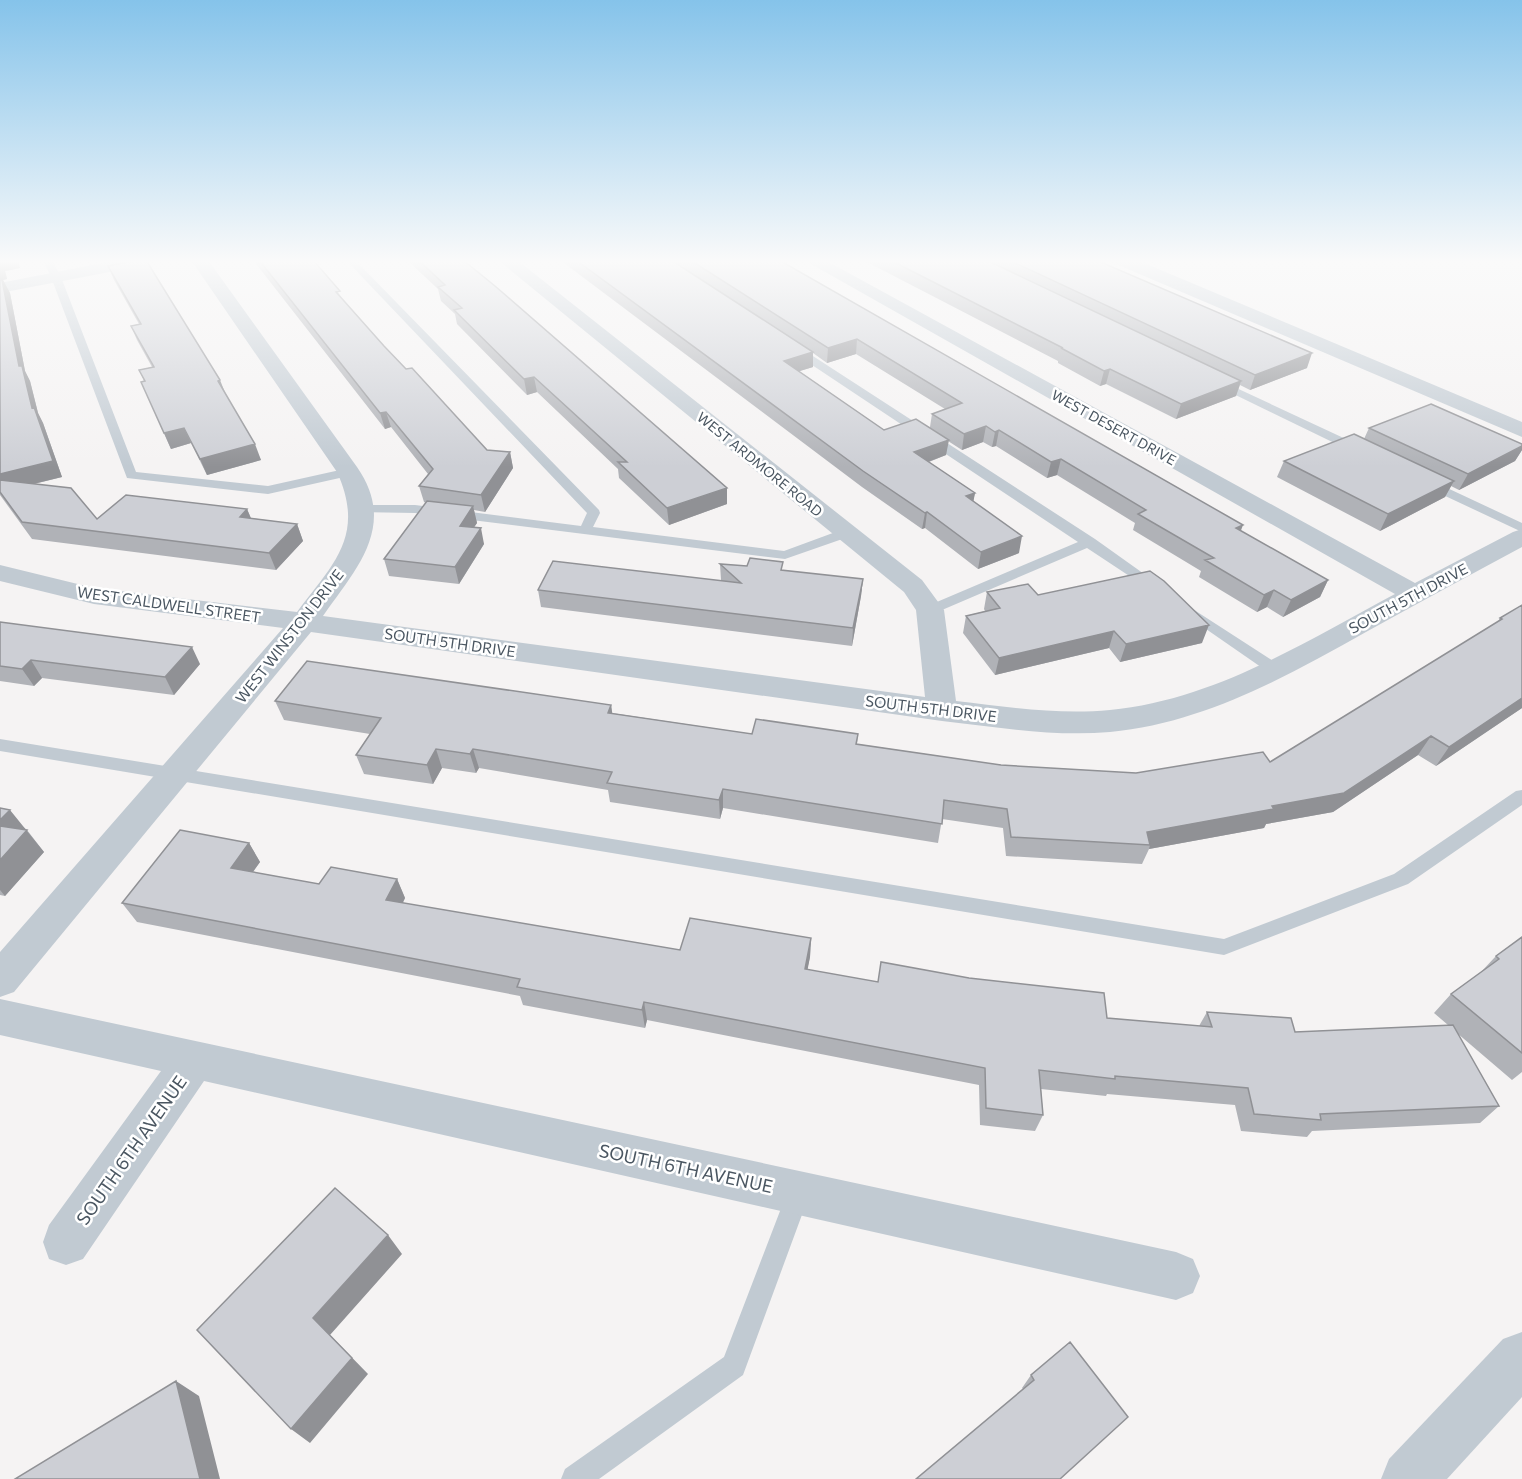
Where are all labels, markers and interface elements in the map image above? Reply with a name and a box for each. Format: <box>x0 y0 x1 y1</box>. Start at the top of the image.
street label: WEST DESERT DRIVE <box>1049 386 1179 468</box>
street label: WEST ARDMORE ROAD <box>694 408 826 520</box>
street label: SOUTH 5TH DRIVE <box>1345 559 1471 637</box>
street label: WEST WINSTON DRIVE <box>231 565 347 706</box>
street label: WEST CALDWELL STREET <box>76 582 262 626</box>
street label: SOUTH 5TH DRIVE <box>383 624 517 660</box>
street label: SOUTH 5TH DRIVE <box>864 691 998 725</box>
street label: SOUTH 6TH AVENUE <box>71 1071 191 1229</box>
street label: SOUTH 6TH AVENUE <box>597 1139 775 1197</box>

